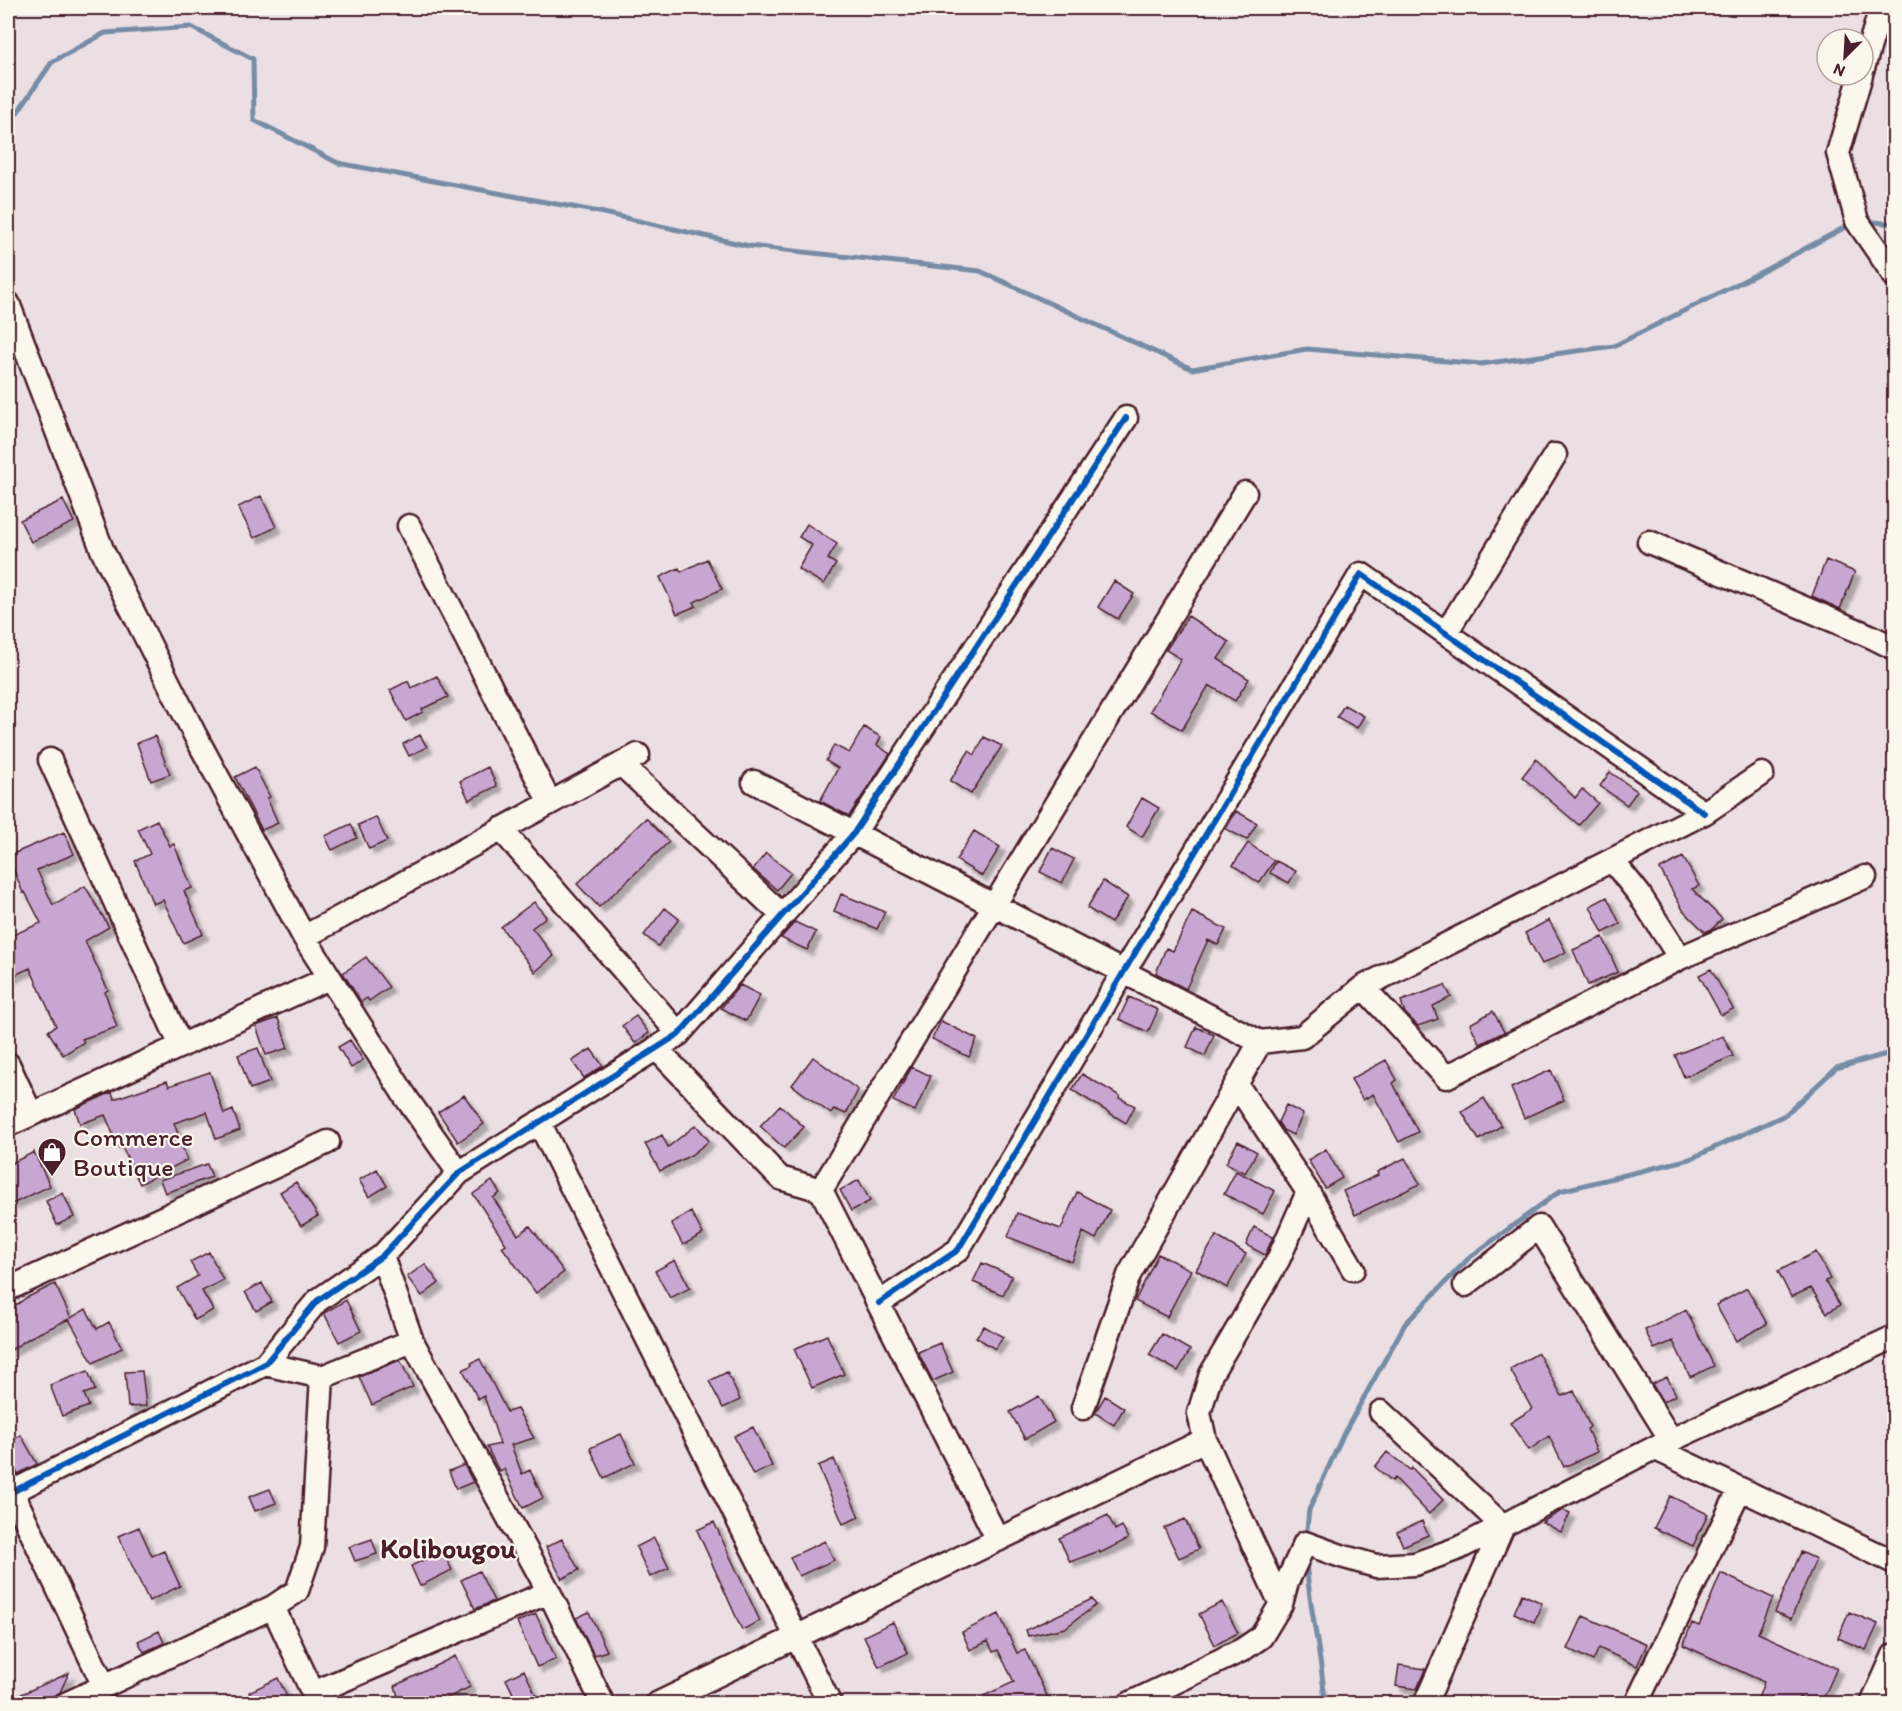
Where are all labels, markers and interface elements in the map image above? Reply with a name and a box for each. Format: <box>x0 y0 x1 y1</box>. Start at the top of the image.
north arrow <box>1815 27 1875 87</box>
text: N <box>1830 59 1848 81</box>
place label: Commerce Boutique <box>73 1121 193 1183</box>
shop icon: Commerce Boutique <box>36 1136 68 1178</box>
district label: Kolibougou <box>380 1531 516 1565</box>

